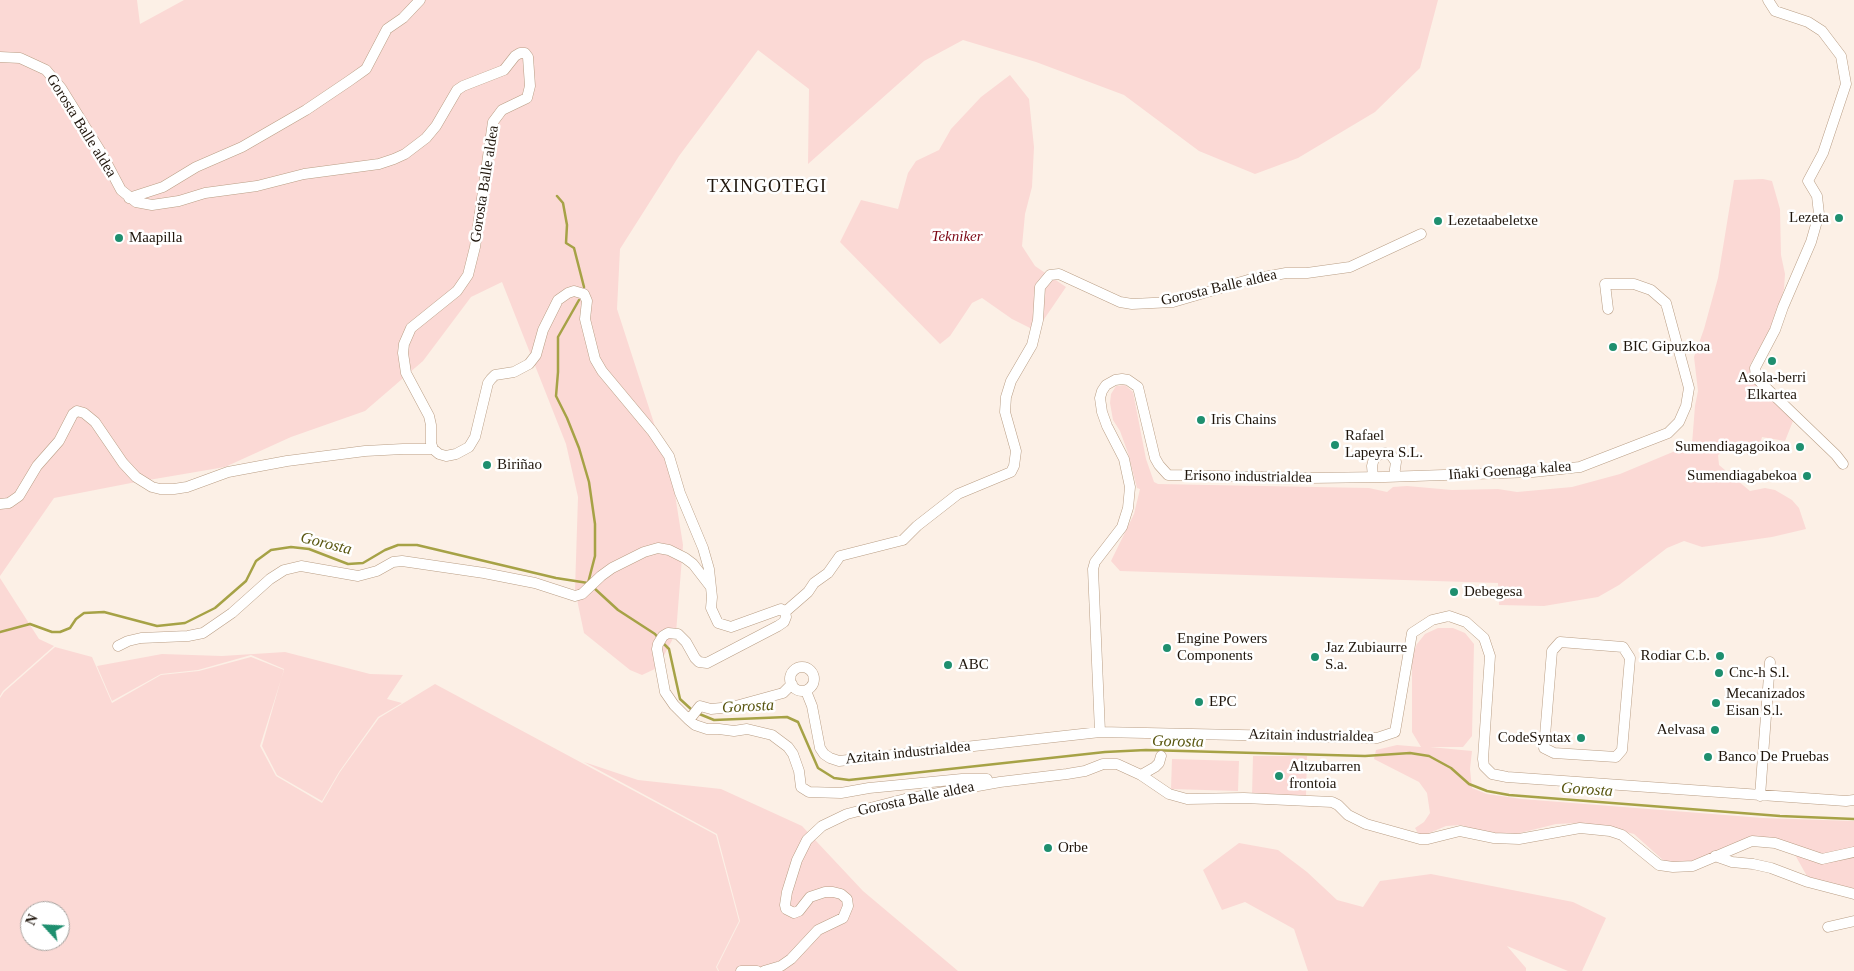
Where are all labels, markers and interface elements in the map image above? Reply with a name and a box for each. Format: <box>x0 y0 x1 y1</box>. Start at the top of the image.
street label: Gorosta Balle aldea <box>42 71 120 181</box>
street label: Gorosta Balle aldea <box>467 124 503 244</box>
district label: TXINGOTEGI <box>706 176 828 198</box>
place label: Lezeta <box>1789 209 1829 227</box>
place label: Lezetaabeletxe <box>1448 212 1538 230</box>
marker: Lezeta <box>1833 212 1845 224</box>
marker: Lezetaabeletxe <box>1432 215 1444 227</box>
park label: Tekniker <box>931 228 983 246</box>
place label: Maapilla <box>129 229 182 247</box>
marker: Maapilla <box>113 232 125 244</box>
street label: Gorosta Balle aldea <box>1159 266 1279 310</box>
place label: BIC Gipuzkoa <box>1623 338 1710 356</box>
marker: BIC Gipuzkoa <box>1607 341 1619 353</box>
marker: Asola-berri Elkartea <box>1766 355 1778 367</box>
place label: Asola-berri Elkartea <box>1738 369 1806 404</box>
place label: Iris Chains <box>1211 411 1276 429</box>
marker: Iris Chains <box>1195 414 1207 426</box>
place label: Rafael Lapeyra S.L. <box>1345 427 1423 462</box>
place label: Sumendiagagoikoa <box>1675 438 1790 456</box>
marker: Rafael Lapeyra S.L. <box>1329 439 1341 451</box>
marker: Sumendiagagoikoa <box>1794 441 1806 453</box>
place label: Biriñao <box>497 456 542 474</box>
street label: Iñaki Goenaga kalea <box>1448 458 1572 484</box>
marker: Biriñao <box>481 459 493 471</box>
street label: Erisono industrialdea <box>1184 467 1312 487</box>
place label: Sumendiagabekoa <box>1687 467 1797 485</box>
marker: Sumendiagabekoa <box>1801 470 1813 482</box>
water label: Gorosta <box>299 528 353 560</box>
place label: Debegesa <box>1464 583 1522 601</box>
marker: Debegesa <box>1448 586 1460 598</box>
place label: Engine Powers Components <box>1177 630 1267 665</box>
place label: Jaz Zubiaurre S.a. <box>1325 639 1407 674</box>
marker: Engine Powers Components <box>1161 642 1173 654</box>
place label: Rodiar C.b. <box>1640 647 1710 665</box>
marker: Rodiar C.b. <box>1714 650 1726 662</box>
marker: Jaz Zubiaurre S.a. <box>1309 651 1321 663</box>
place label: ABC <box>958 656 989 674</box>
marker: ABC <box>942 659 954 671</box>
place label: Cnc-h S.l. <box>1729 664 1789 682</box>
marker: Cnc-h S.l. <box>1713 667 1725 679</box>
place label: Mecanizados Eisan S.l. <box>1726 685 1805 720</box>
place label: EPC <box>1209 693 1237 711</box>
water label: Gorosta <box>722 696 774 718</box>
marker: EPC <box>1193 696 1205 708</box>
marker: Mecanizados Eisan S.l. <box>1710 697 1722 709</box>
place label: Aelvasa <box>1657 721 1705 739</box>
marker: Aelvasa <box>1709 724 1721 736</box>
street label: Azitain industrialdea <box>1248 726 1374 746</box>
place label: CodeSyntax <box>1498 729 1571 747</box>
water label: Gorosta <box>1152 732 1204 752</box>
marker: CodeSyntax <box>1575 732 1587 744</box>
street label: Azitain industrialdea <box>845 737 971 769</box>
place label: Banco De Pruebas <box>1718 748 1829 766</box>
marker: Banco De Pruebas <box>1702 751 1714 763</box>
place label: Altzubarren frontoia <box>1289 758 1361 793</box>
marker: Altzubarren frontoia <box>1273 770 1285 782</box>
street label: Gorosta Balle aldea <box>856 778 976 820</box>
water label: Gorosta <box>1560 779 1614 801</box>
place label: Orbe <box>1058 839 1088 857</box>
marker: Orbe <box>1042 842 1054 854</box>
north arrow <box>20 901 70 951</box>
text: N <box>23 912 41 928</box>

